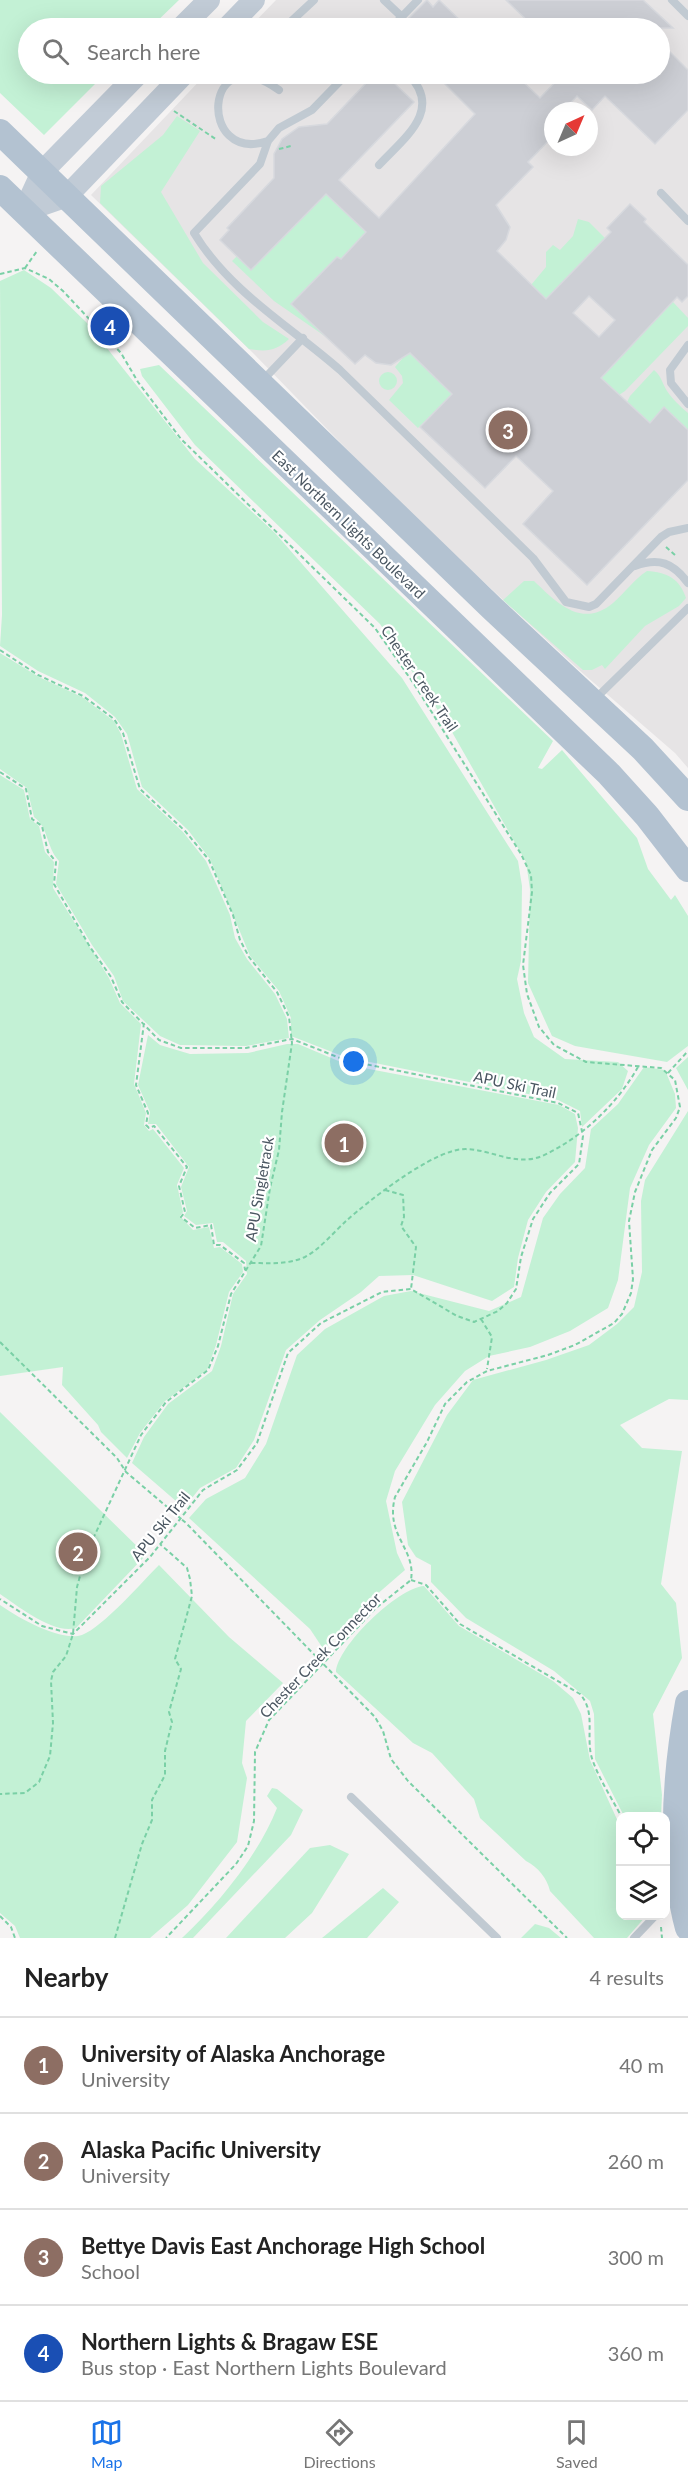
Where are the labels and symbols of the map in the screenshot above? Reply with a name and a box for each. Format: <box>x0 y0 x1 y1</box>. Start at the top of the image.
north arrow <box>544 102 598 156</box>
pin: 4 <box>90 304 130 348</box>
pin: 3 <box>488 408 528 452</box>
street label: East Northern Lights Boulevard <box>269 446 429 602</box>
street label: Chester Creek Trail <box>378 621 462 735</box>
your location <box>339 1047 368 1076</box>
street label: APU Ski Trail <box>472 1066 558 1102</box>
pin: 1 <box>324 1120 364 1166</box>
street label: APU Singletrack <box>241 1135 277 1243</box>
street label: APU Ski Trail <box>127 1488 193 1564</box>
pin: 2 <box>58 1530 98 1574</box>
street label: Chester Creek Connector <box>256 1588 385 1721</box>

